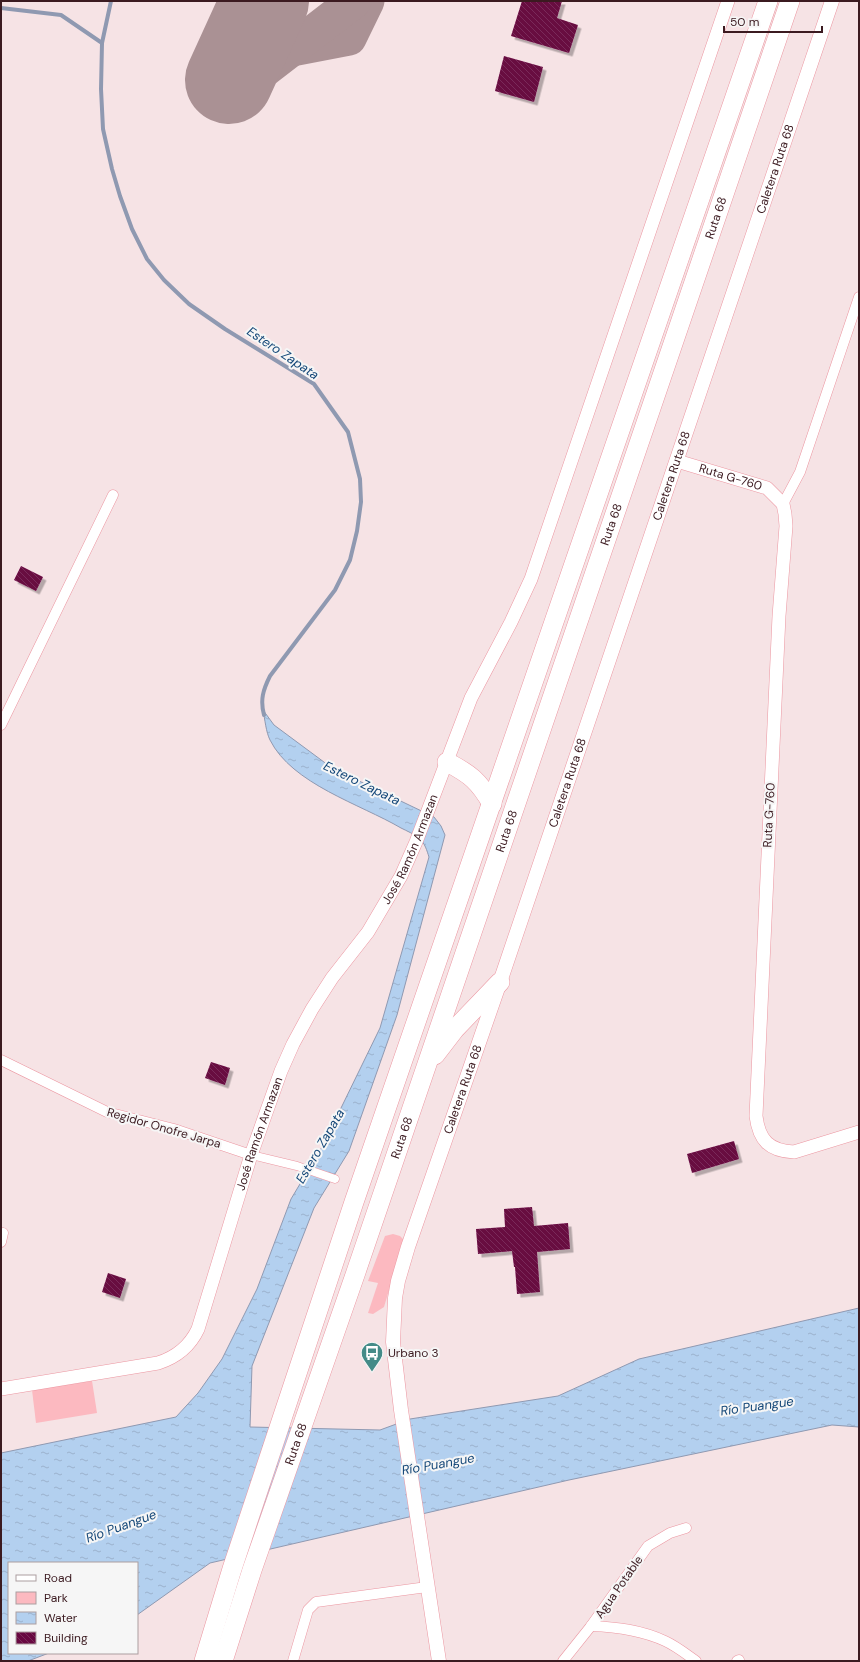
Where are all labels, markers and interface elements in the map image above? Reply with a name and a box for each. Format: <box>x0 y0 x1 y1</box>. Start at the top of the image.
scale bar <box>724 8 822 34</box>
text: 50 m <box>730 14 759 30</box>
street label: Caletera Ruta 68 <box>753 122 798 216</box>
street label: Ruta 68 <box>701 195 731 241</box>
water label: Estero Zapata <box>244 323 322 383</box>
street label: Caletera Ruta 68 <box>649 429 694 523</box>
street label: Ruta G-760 <box>697 460 764 494</box>
street label: Ruta 68 <box>597 501 626 548</box>
street label: Caletera Ruta 68 <box>545 736 590 829</box>
water label: Estero Zapata <box>321 757 403 809</box>
street label: Ruta G-760 <box>759 782 779 848</box>
street label: José Ramón Armazan <box>378 792 442 907</box>
street label: Ruta 68 <box>492 808 521 854</box>
street label: Caletera Ruta 68 <box>440 1043 486 1136</box>
street label: José Ramón Armazan <box>233 1075 286 1192</box>
street label: Regidor Onofre Jarpa <box>105 1104 223 1152</box>
water label: Estero Zapata <box>292 1106 348 1186</box>
street label: Ruta 68 <box>387 1115 416 1161</box>
bus stop icon: Urbano 3 <box>359 1340 385 1373</box>
place label: Urbano 3 <box>388 1345 439 1361</box>
water label: Río Puangue <box>719 1392 795 1420</box>
street label: Ruta 68 <box>281 1421 311 1467</box>
water label: Río Puangue <box>400 1449 476 1479</box>
water label: Río Puangue <box>83 1505 159 1547</box>
street label: Agua Potable <box>592 1552 647 1621</box>
legend <box>8 1562 138 1654</box>
text: Road <box>44 1570 72 1586</box>
text: Park <box>44 1590 68 1606</box>
text: Water <box>44 1610 78 1626</box>
text: Building <box>44 1630 88 1646</box>

